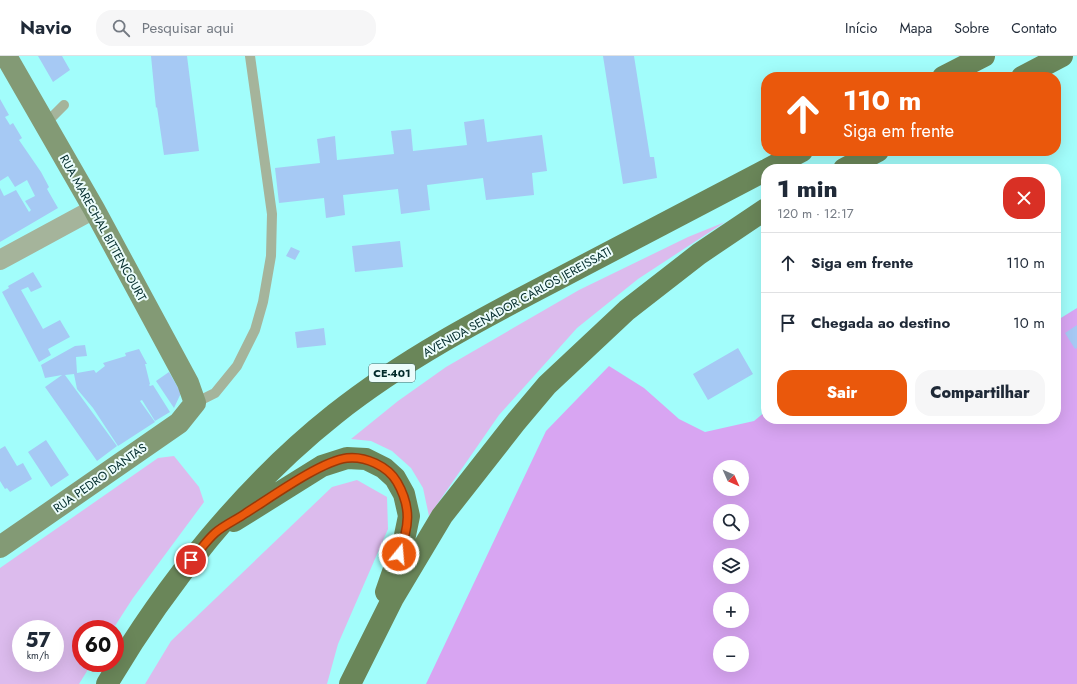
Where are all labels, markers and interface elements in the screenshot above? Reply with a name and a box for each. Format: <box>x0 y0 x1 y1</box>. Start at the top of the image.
search box <box>96 10 376 46</box>
text: Navio <box>20 14 72 41</box>
icon: search <box>110 17 132 39</box>
text: Pesquisar aqui <box>142 17 234 39</box>
text: Início <box>845 18 877 38</box>
text: Mapa <box>899 18 932 38</box>
text: Sobre <box>954 18 989 38</box>
text: Contato <box>1011 18 1057 38</box>
text: 110 m <box>843 80 921 121</box>
icon: ahead <box>777 88 829 140</box>
text: Siga em frente <box>843 118 954 144</box>
street label: RUA MARECHAL BITTENCOURT <box>55 151 151 305</box>
text: 1 min <box>777 171 838 206</box>
button: close <box>1003 177 1045 219</box>
text: 120 m · 12:17 <box>777 204 854 223</box>
street label: AVENIDA SENADOR CARLOS JEREISSATI <box>419 242 615 362</box>
icon: ahead <box>777 252 799 274</box>
text: Siga em frente <box>811 252 913 274</box>
text: 110 m <box>1006 252 1045 274</box>
icon: arrive <box>777 312 799 334</box>
text: Chegada ao destino <box>811 312 950 334</box>
text: 10 m <box>1013 312 1045 334</box>
road number: CE-401 <box>369 364 415 382</box>
button: Sair <box>777 370 907 416</box>
button: Compartilhar <box>915 370 1045 416</box>
street label: RUA PEDRO DANTAS <box>49 439 151 517</box>
north arrow <box>713 460 749 496</box>
map controls <box>713 460 749 672</box>
button: search <box>713 504 749 540</box>
position arrow <box>378 533 420 575</box>
pin <box>174 543 208 577</box>
button: layers <box>713 548 749 584</box>
icon: arrive <box>180 549 202 571</box>
button: + <box>713 592 749 628</box>
speed limit sign: 60 <box>72 620 124 672</box>
text: 57 <box>26 626 50 655</box>
button: − <box>713 636 749 672</box>
text: km/h <box>27 648 49 663</box>

